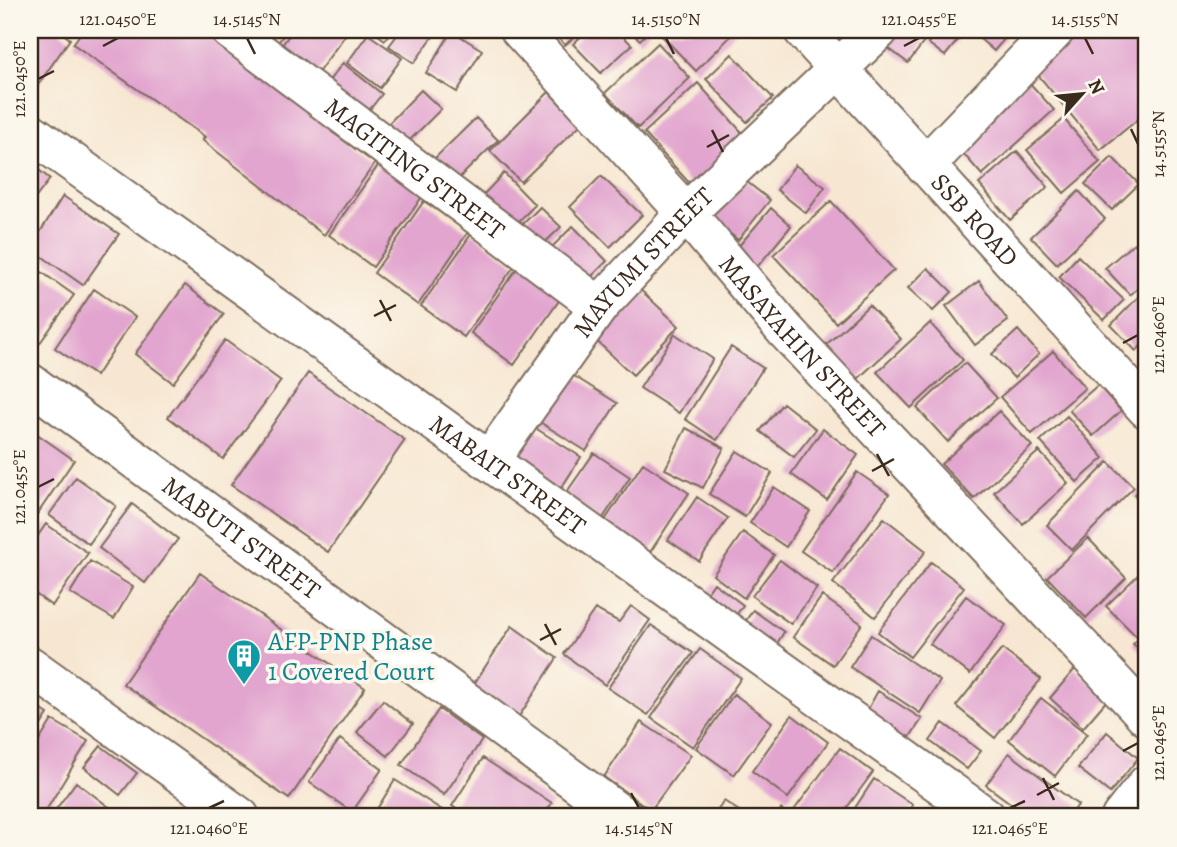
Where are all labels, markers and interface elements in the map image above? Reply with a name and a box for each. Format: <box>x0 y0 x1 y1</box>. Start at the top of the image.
text: 121.0450°E <box>79 7 157 31</box>
text: 14.5145°N <box>213 7 281 31</box>
text: 14.5150°N <box>631 7 701 31</box>
text: 121.0455°E <box>881 7 957 31</box>
text: 14.5155°N <box>1051 7 1119 31</box>
text: 121.0450°E <box>7 40 31 118</box>
north arrow <box>1048 60 1118 130</box>
text: N <box>1082 75 1111 99</box>
street label: MAGITING STREET <box>318 89 512 247</box>
text: 14.5155°N <box>1146 110 1170 178</box>
street label: SSB ROAD <box>923 165 1027 274</box>
street label: MAYUMI STREET <box>565 179 721 344</box>
street label: MASAYAHIN STREET <box>711 247 894 445</box>
text: 121.0460°E <box>1146 296 1170 374</box>
street label: MABAIT STREET <box>423 406 593 543</box>
text: 121.0455°E <box>7 449 31 525</box>
street label: MABUTI STREET <box>155 468 328 607</box>
place label: AFP-PNP Phase 1 Covered Court <box>267 624 435 689</box>
building icon: AFP-PNP Phase 1 Covered Court <box>225 637 263 686</box>
text: 121.0465°E <box>1146 705 1170 781</box>
text: 121.0460°E <box>170 816 248 840</box>
text: 14.5145°N <box>605 816 673 840</box>
text: 121.0465°E <box>972 816 1048 840</box>

